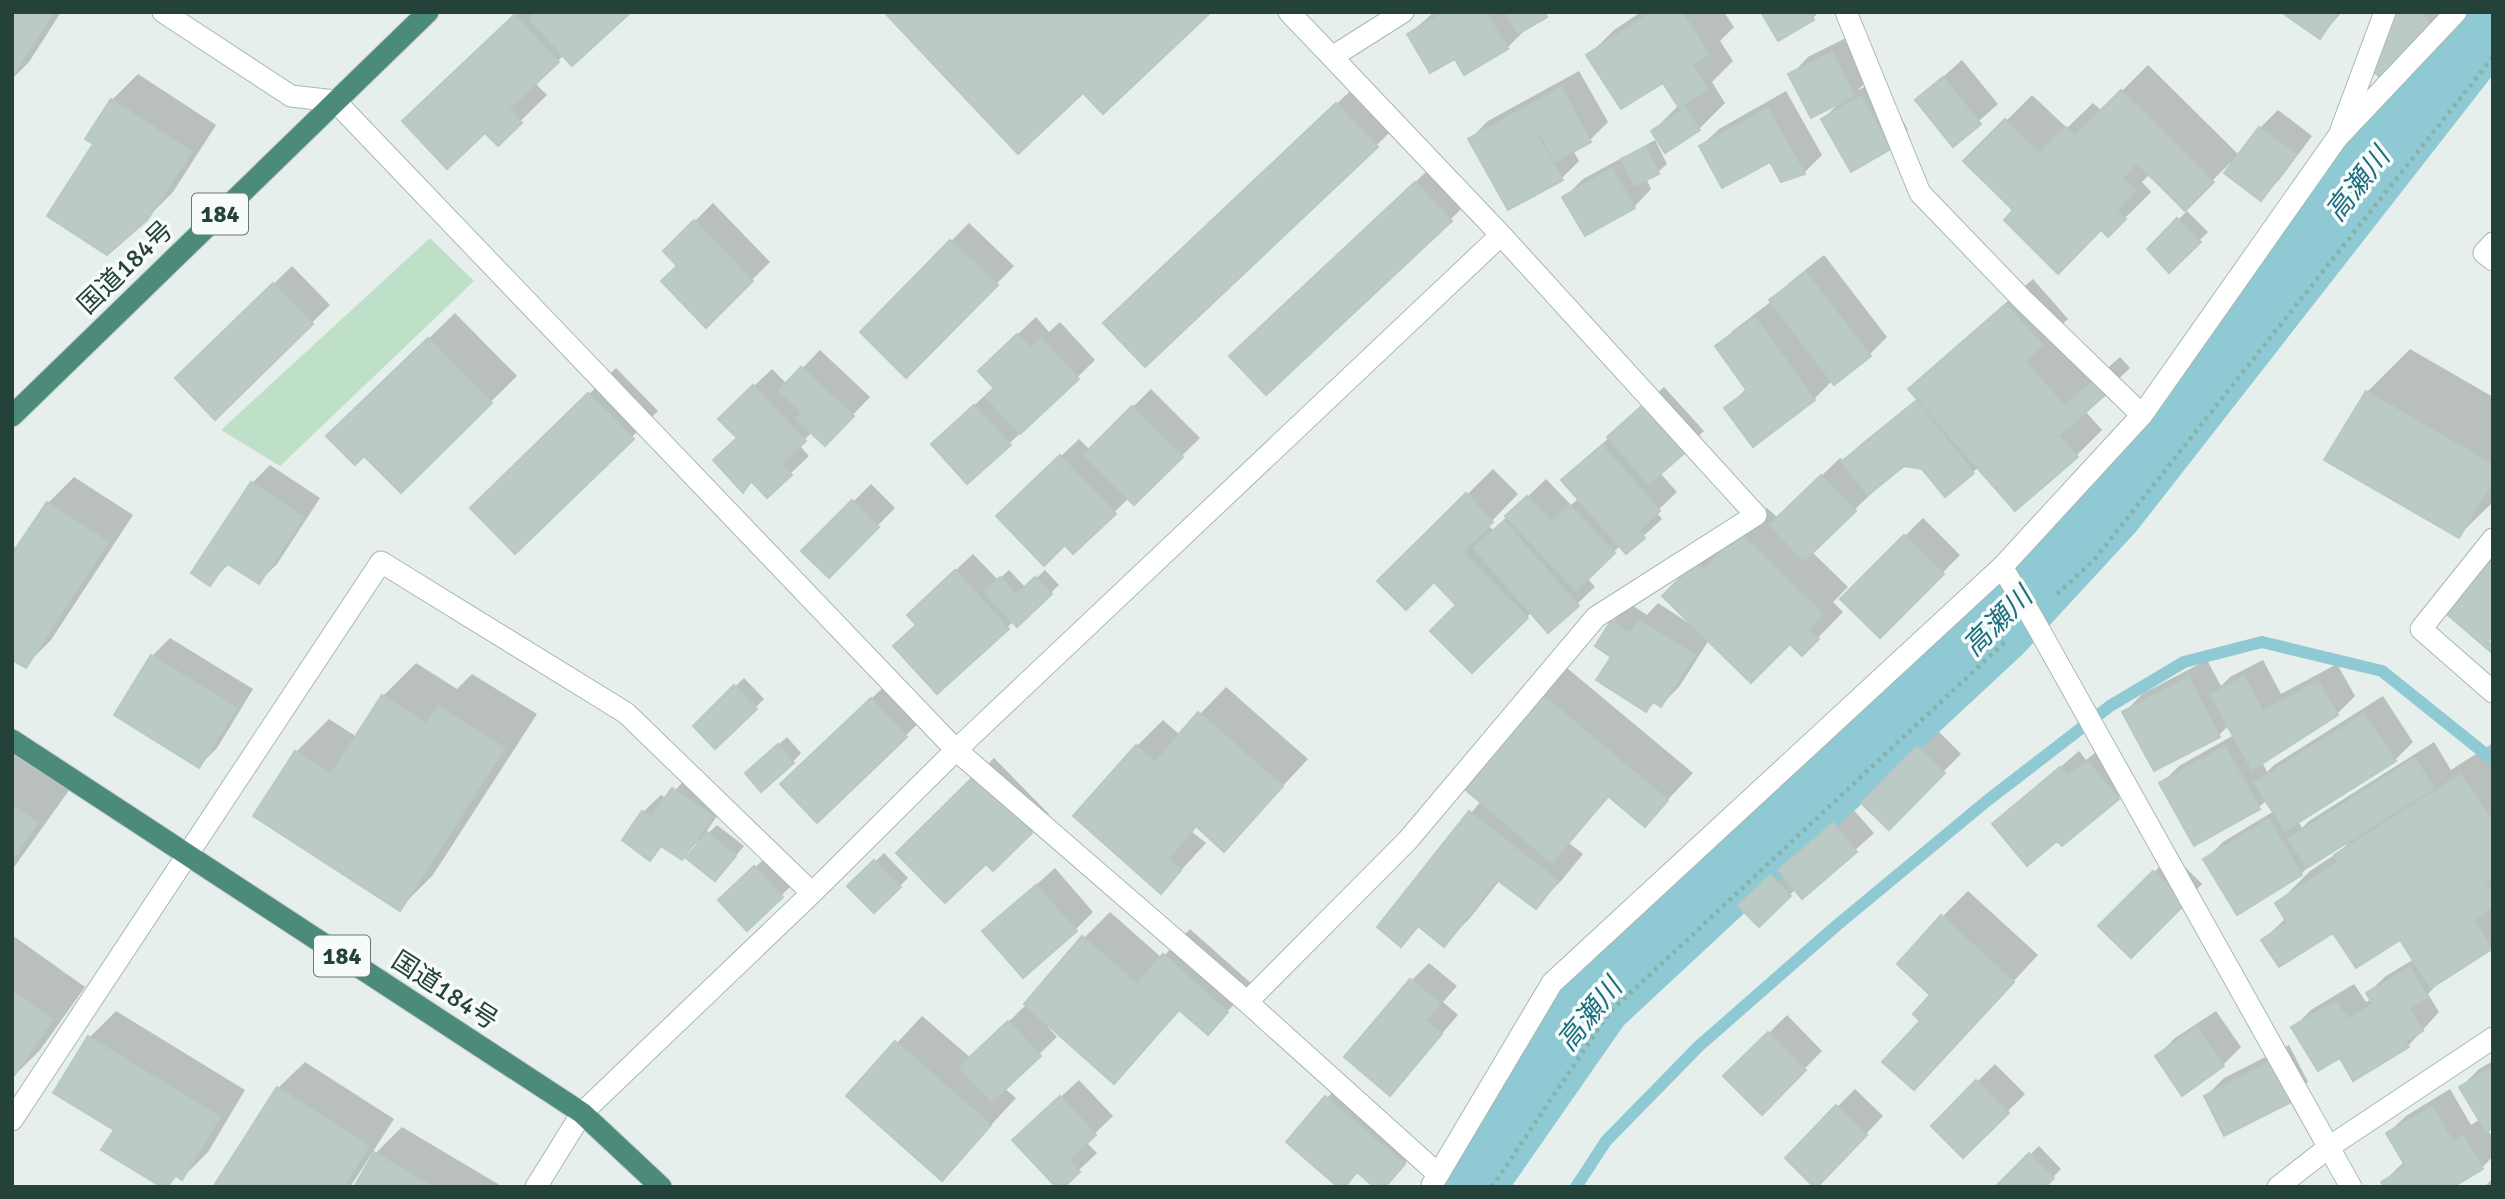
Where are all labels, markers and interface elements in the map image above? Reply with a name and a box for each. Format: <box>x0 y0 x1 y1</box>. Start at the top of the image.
water label: 高瀬川 <box>2319 139 2399 228</box>
road number: 184 <box>192 194 248 234</box>
street label: 国道184号 <box>71 214 180 321</box>
water label: 高瀬川 <box>1956 578 2042 663</box>
road number: 184 <box>314 936 370 976</box>
street label: 国道184号 <box>385 945 504 1037</box>
water label: 高瀬川 <box>1550 969 1631 1058</box>

